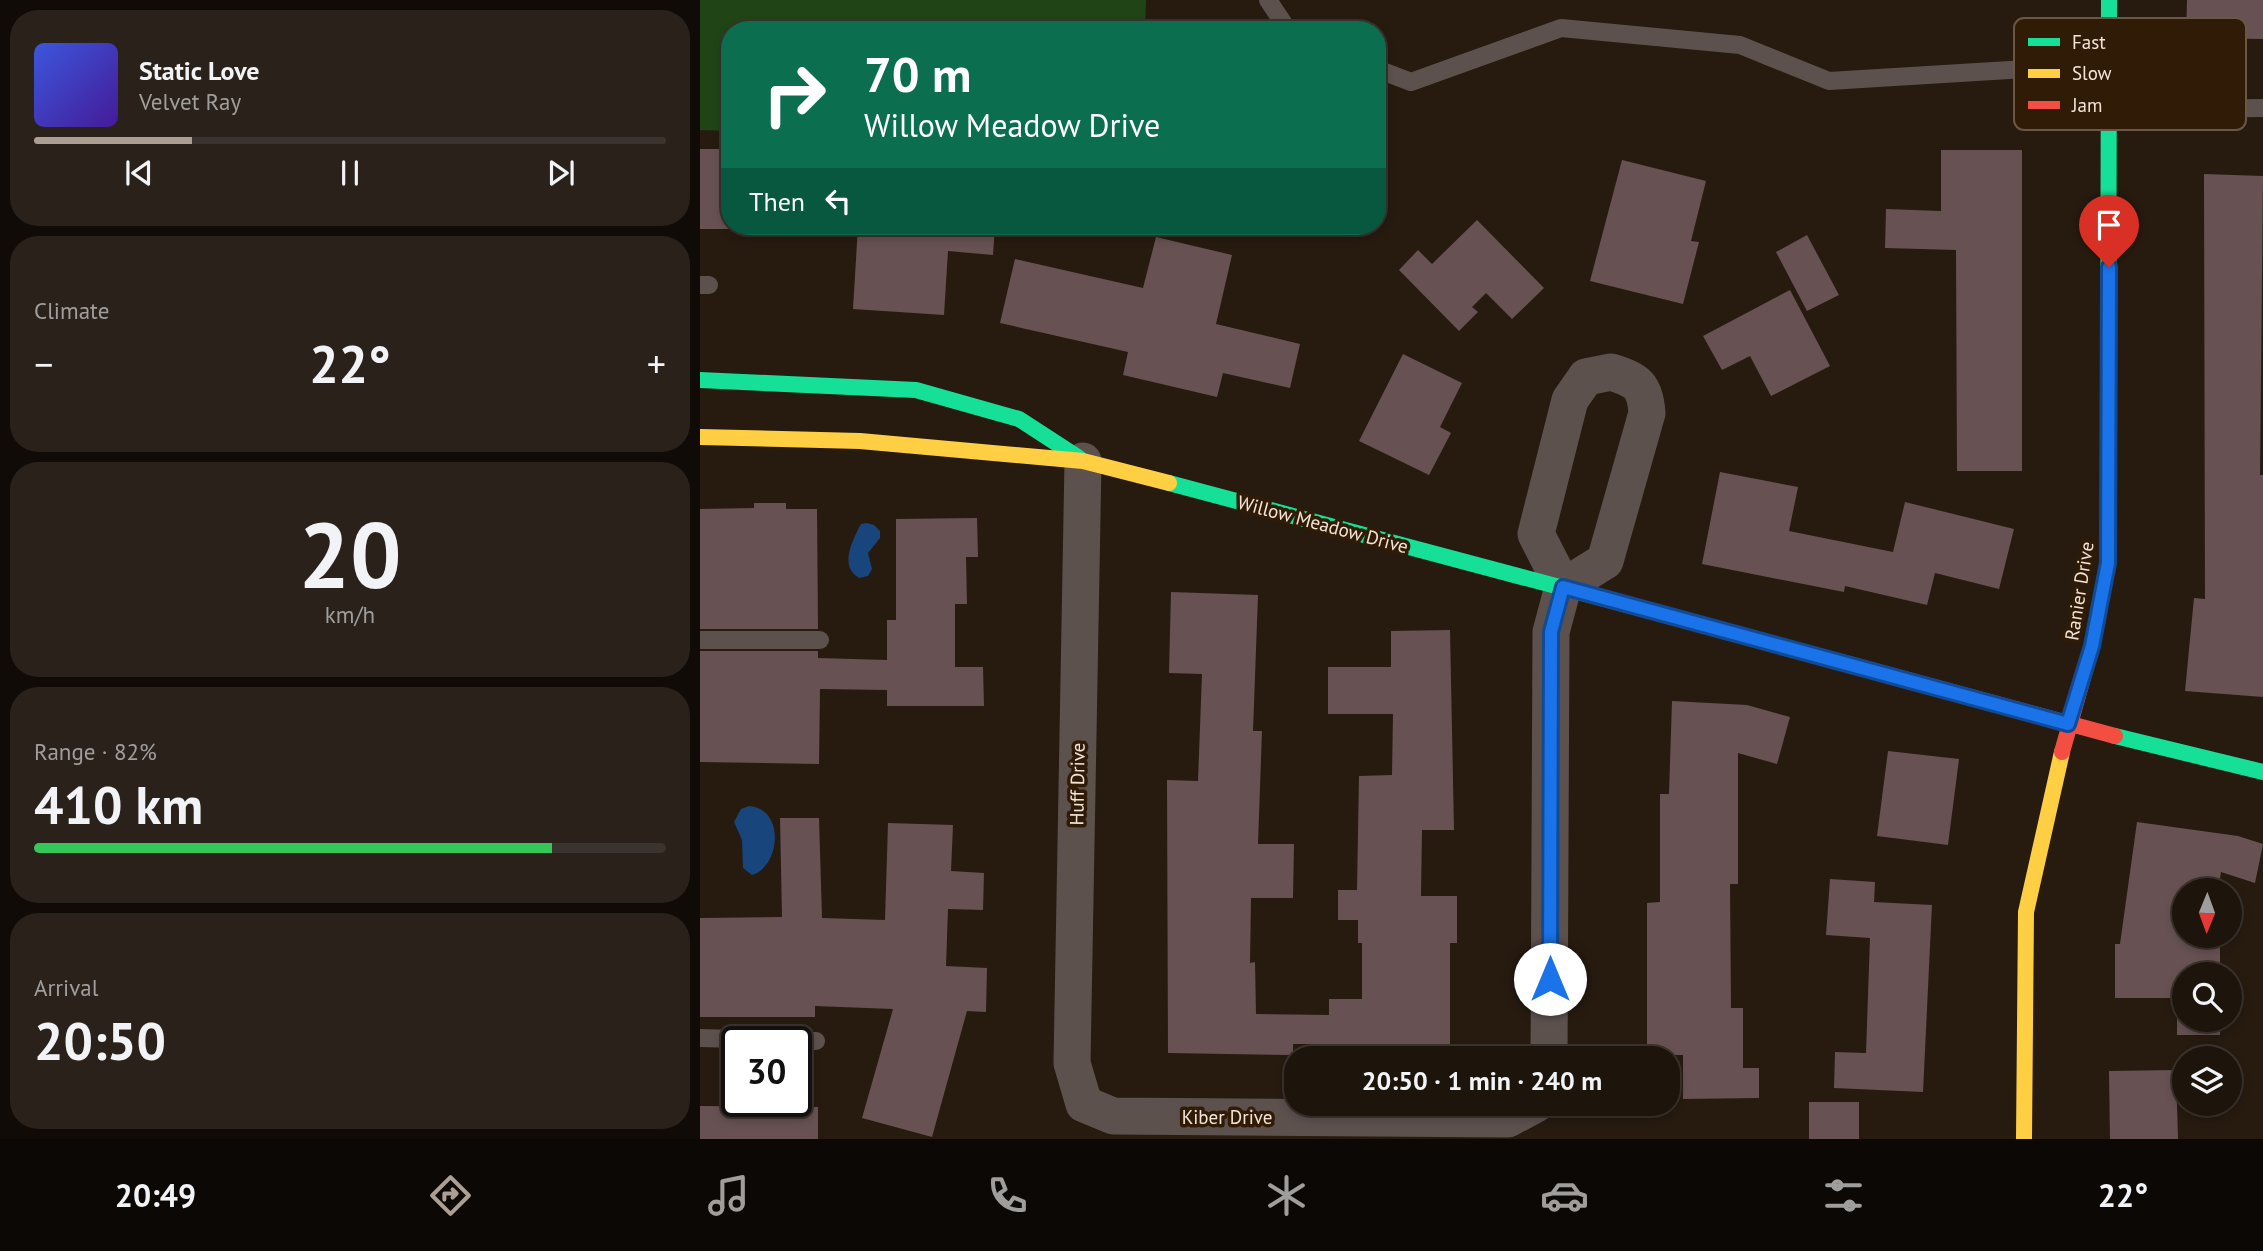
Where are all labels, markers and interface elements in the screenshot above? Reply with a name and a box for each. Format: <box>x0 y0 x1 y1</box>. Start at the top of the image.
legend <box>2014 18 2246 130</box>
text: Fast <box>2072 30 2106 54</box>
text: 70 m <box>864 42 971 106</box>
icon: right <box>749 49 840 140</box>
text: Static Love <box>139 54 260 87</box>
text: Slow <box>2072 61 2112 85</box>
text: Velvet Ray <box>139 87 241 116</box>
text: Jam <box>2071 93 2102 117</box>
text: Willow Meadow Drive <box>864 104 1160 146</box>
icon: previous <box>120 154 158 192</box>
icon: pause <box>331 154 369 192</box>
icon: next <box>542 154 580 192</box>
icon: left <box>819 182 857 220</box>
text: Then <box>749 185 805 218</box>
pin <box>2079 195 2139 267</box>
icon: arrive <box>2090 206 2128 244</box>
text: Climate <box>34 296 109 325</box>
text: 22° <box>309 330 391 397</box>
text: − <box>34 339 53 388</box>
text: + <box>647 339 666 388</box>
street label: Willow Meadow Drive <box>1235 490 1411 558</box>
text: 20 <box>298 495 402 613</box>
street label: Ranier Drive <box>2059 540 2099 642</box>
text: km/h <box>325 600 375 629</box>
text: Range · 82% <box>34 737 157 766</box>
street label: Huff Drive <box>1064 742 1090 826</box>
text: 410 km <box>34 771 203 838</box>
north arrow <box>2172 878 2242 948</box>
map controls <box>2172 878 2242 1116</box>
position arrow <box>1513 942 1587 1016</box>
button: search <box>2172 962 2242 1032</box>
text: Arrival <box>34 973 98 1002</box>
text: 20:50 <box>34 1007 166 1074</box>
speed limit sign: 30 <box>721 1026 812 1117</box>
button: layers <box>2172 1046 2242 1116</box>
text: 20:50 · 1 min · 240 m <box>1362 1064 1602 1097</box>
street label: Kiber Drive <box>1182 1105 1272 1129</box>
icon: directions <box>426 1171 475 1220</box>
icon: music <box>704 1171 753 1220</box>
icon: phone <box>983 1171 1032 1220</box>
icon: climate <box>1262 1171 1311 1220</box>
icon: car <box>1540 1171 1589 1220</box>
icon: filters <box>1819 1171 1868 1220</box>
text: 20:49 <box>115 1174 196 1216</box>
text: 22° <box>2098 1174 2148 1216</box>

